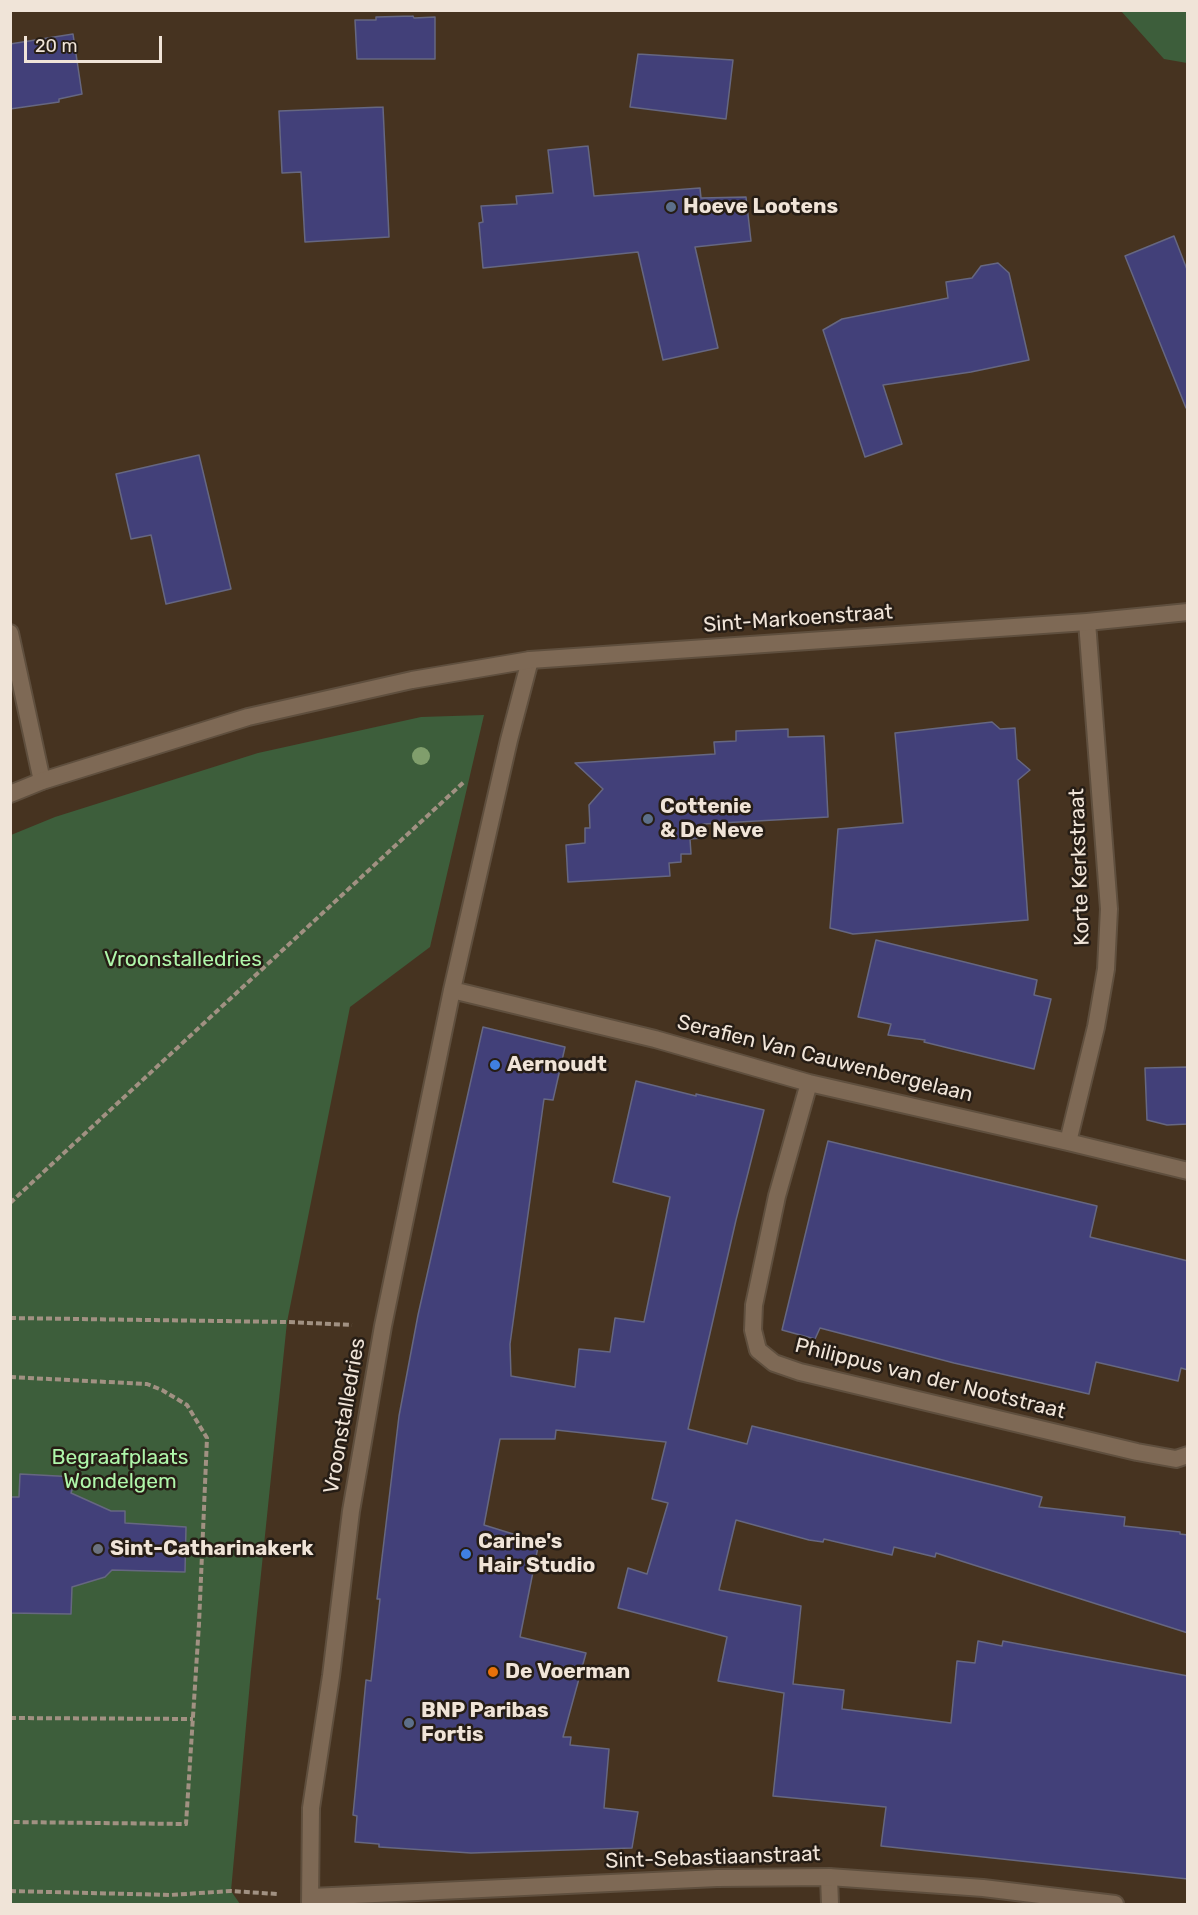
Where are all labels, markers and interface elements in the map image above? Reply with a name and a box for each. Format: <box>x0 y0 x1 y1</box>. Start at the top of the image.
scale bar <box>27 24 165 62</box>
text: 20 m <box>35 35 77 57</box>
place label: Hoeve Lootens <box>683 194 838 220</box>
marker: Hoeve Lootens <box>664 200 678 214</box>
street label: Sint-Markoenstraat <box>702 600 894 638</box>
street label: Korte Kerkstraat <box>1065 788 1095 946</box>
place label: Cottenie & De Neve <box>660 794 764 844</box>
marker: Cottenie & De Neve <box>641 812 655 826</box>
park label: Vroonstalledries <box>104 947 262 973</box>
street label: Serafien Van Cauwenbergelaan <box>675 1010 975 1108</box>
place label: Aernoudt <box>507 1052 607 1078</box>
marker: Aernoudt <box>488 1058 502 1072</box>
street label: Philippus van der Nootstraat <box>792 1333 1068 1425</box>
street label: Vroonstalledries <box>319 1336 371 1496</box>
park label: Begraafplaats Wondelgem <box>52 1445 188 1495</box>
place label: Carine's Hair Studio <box>478 1529 595 1579</box>
place label: Sint-Catharinakerk <box>110 1536 313 1562</box>
marker: Sint-Catharinakerk <box>91 1542 105 1556</box>
marker: Carine's Hair Studio <box>459 1547 473 1561</box>
place label: De Voerman <box>505 1659 630 1685</box>
marker: De Voerman <box>486 1665 500 1679</box>
place label: BNP Paribas Fortis <box>421 1698 549 1748</box>
marker: BNP Paribas Fortis <box>402 1716 416 1730</box>
street label: Sint-Sebastiaanstraat <box>605 1842 821 1874</box>

